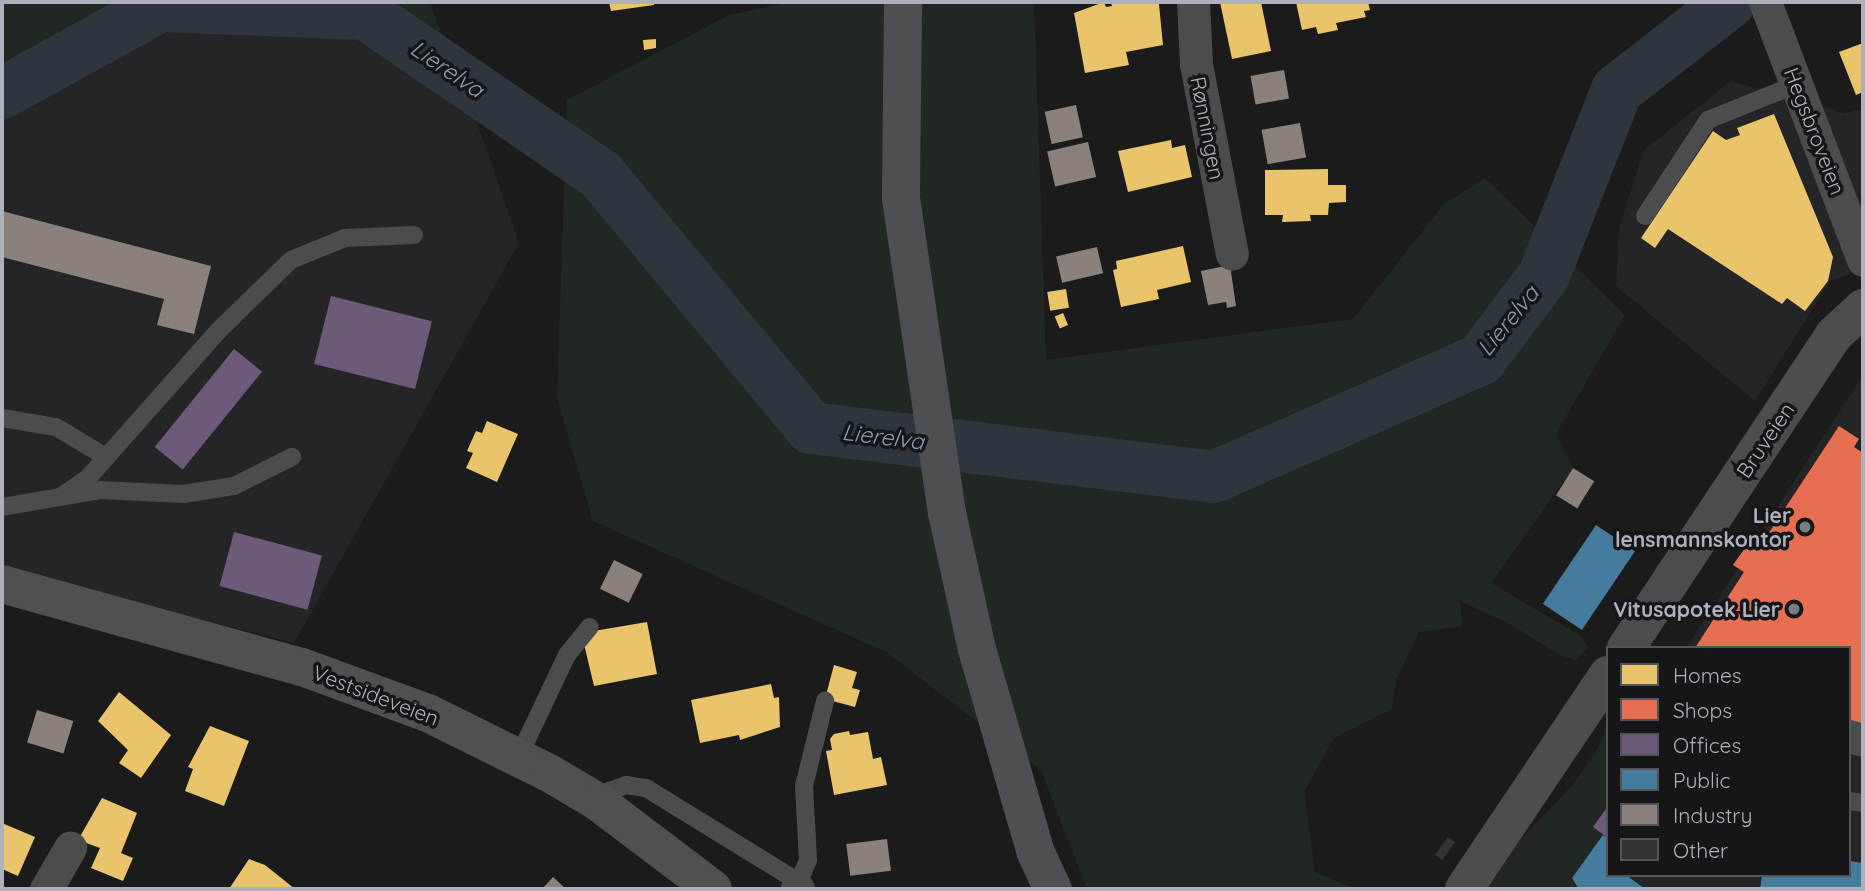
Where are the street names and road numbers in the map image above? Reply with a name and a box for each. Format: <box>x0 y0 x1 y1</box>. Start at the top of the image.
street label: Hegsbroveien <box>1779 64 1851 198</box>
street label: Rønningen <box>1186 74 1230 182</box>
street label: Bruveien <box>1731 398 1799 482</box>
street label: Vestsideveien <box>309 659 443 731</box>

